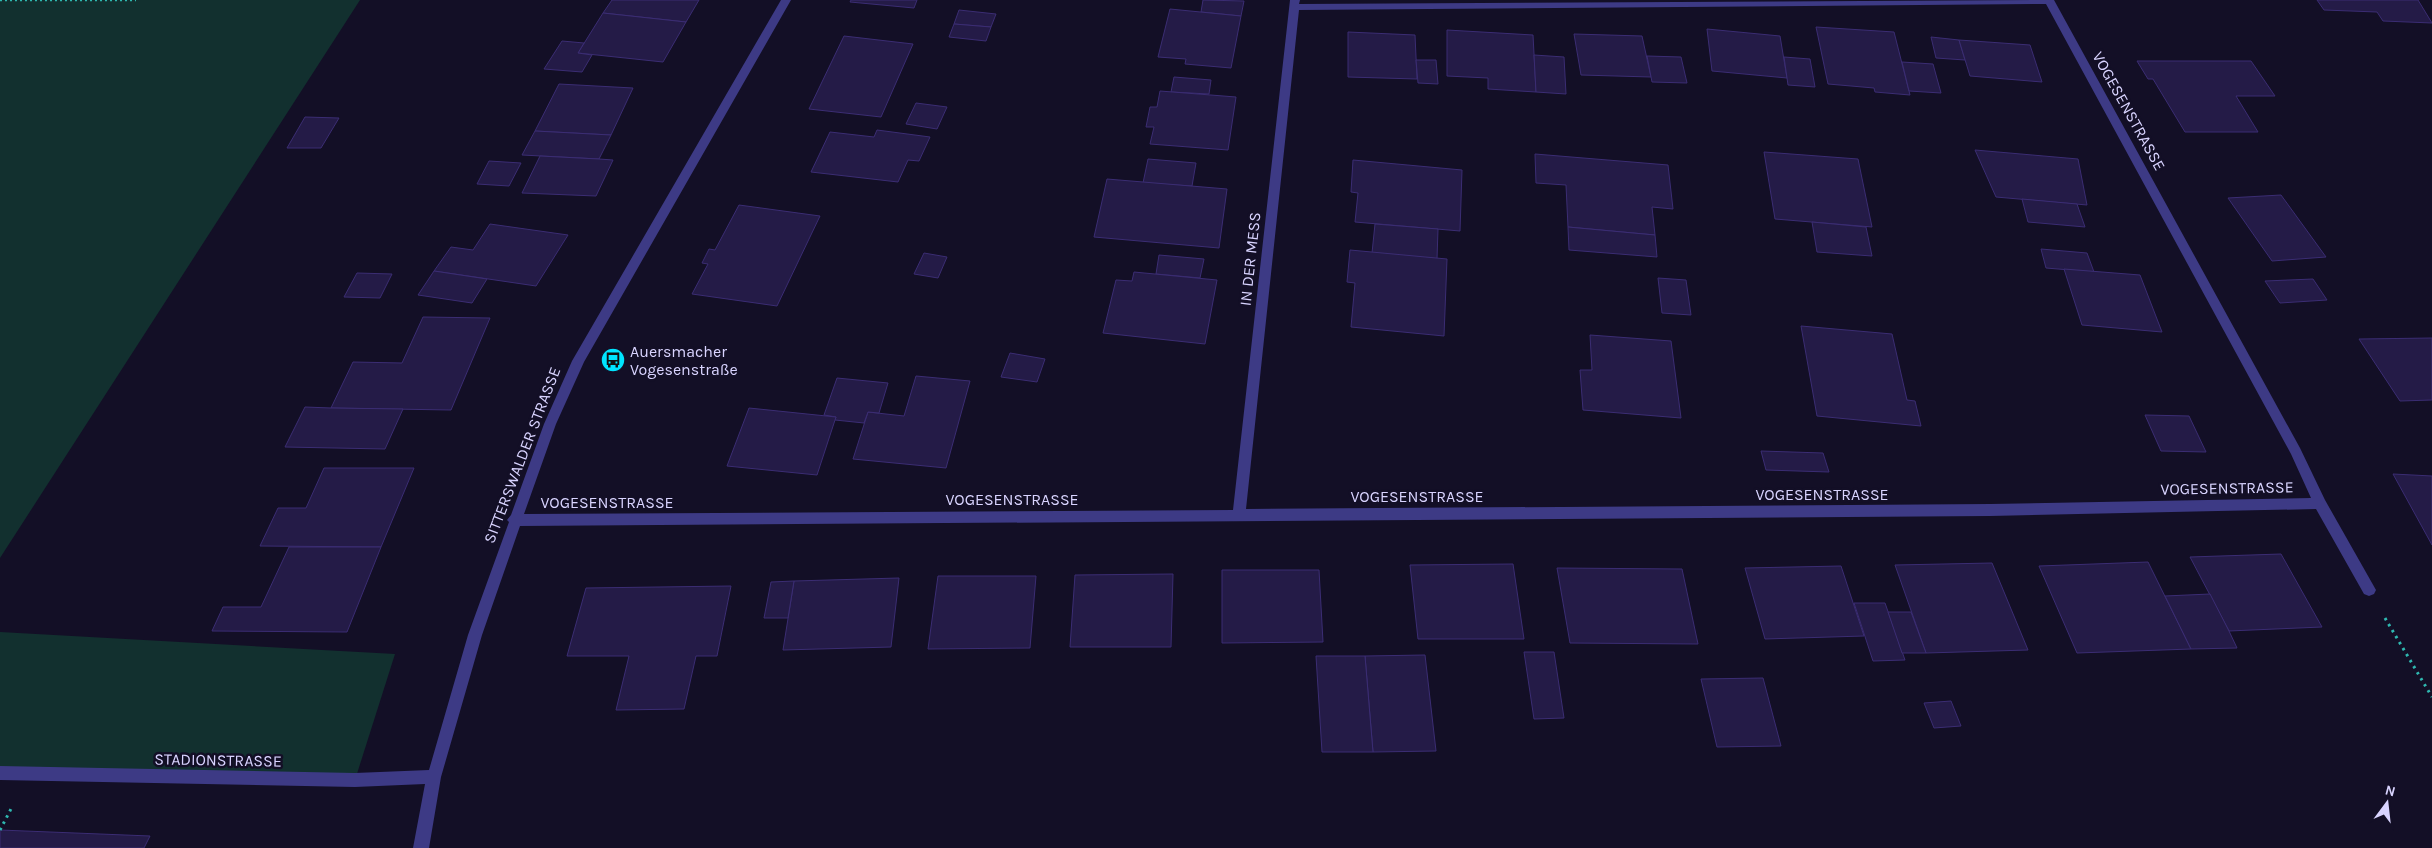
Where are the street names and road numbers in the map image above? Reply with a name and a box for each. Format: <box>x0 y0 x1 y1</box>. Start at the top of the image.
street label: VOGESENSTRASSE <box>2088 48 2170 174</box>
street label: IN DER MESS <box>1236 211 1264 307</box>
street label: SITTERSWALDER STRASSE <box>480 364 564 546</box>
street label: VOGESENSTRASSE <box>2160 477 2294 499</box>
street label: VOGESENSTRASSE <box>1755 485 1889 504</box>
street label: VOGESENSTRASSE <box>1350 487 1484 506</box>
street label: VOGESENSTRASSE <box>945 490 1079 509</box>
street label: VOGESENSTRASSE <box>540 493 674 512</box>
street label: STADIONSTRASSE <box>154 749 282 771</box>

